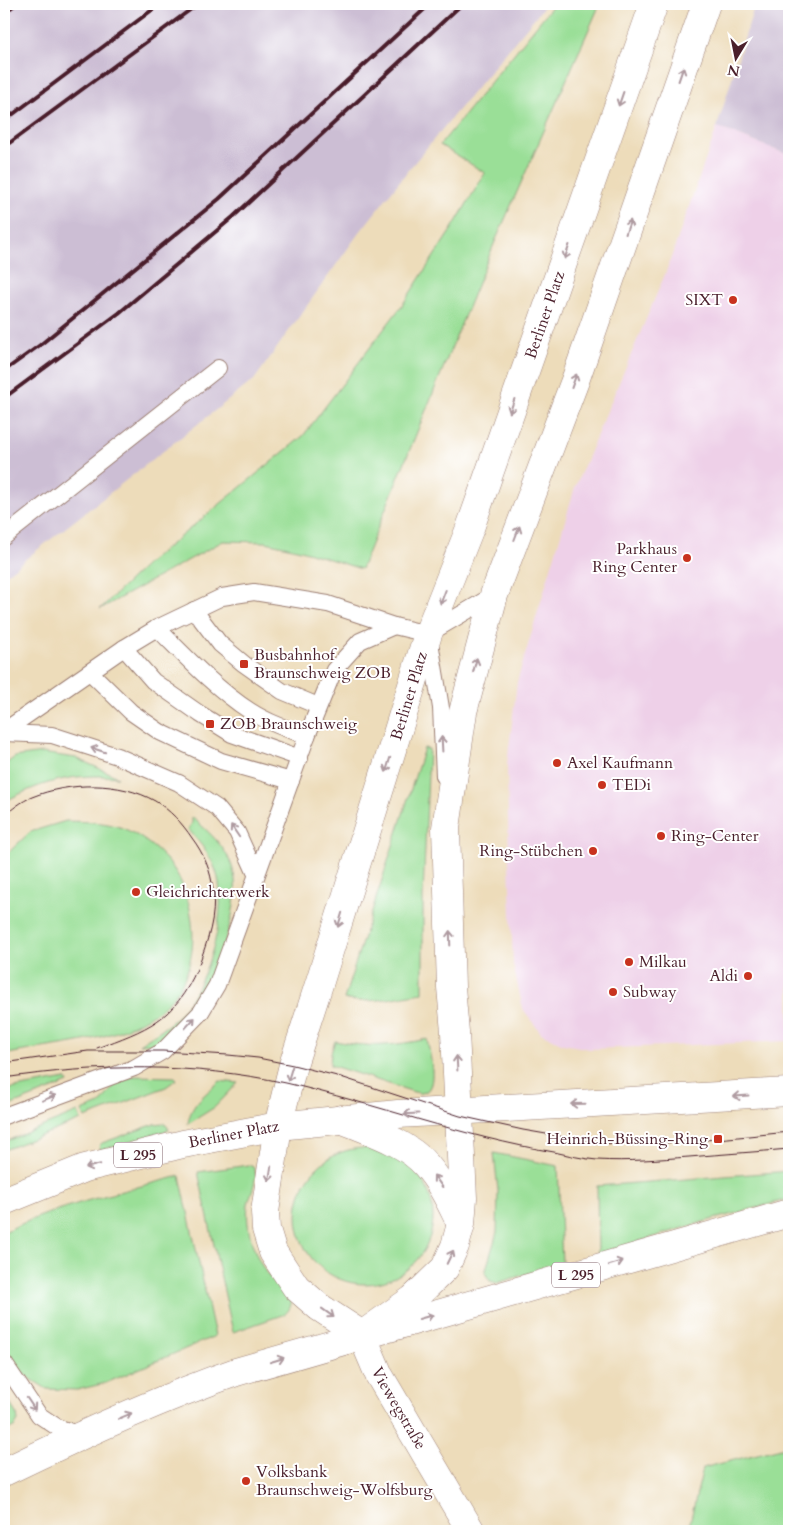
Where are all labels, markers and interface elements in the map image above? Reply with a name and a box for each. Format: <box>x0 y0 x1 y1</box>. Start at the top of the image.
north arrow <box>710 32 760 82</box>
text: N <box>726 60 741 81</box>
one-way arrow <box>677 66 686 82</box>
one-way arrow <box>616 91 625 106</box>
one-way arrow <box>624 220 633 235</box>
one-way arrow <box>561 244 571 260</box>
street label: Berliner Platz <box>520 268 570 362</box>
place label: SIXT <box>685 289 723 311</box>
marker: SIXT <box>727 294 739 306</box>
one-way arrow <box>570 373 579 389</box>
one-way arrow <box>507 397 517 413</box>
one-way arrow <box>513 526 522 541</box>
place label: Parkhaus Ring Center <box>592 538 677 578</box>
marker: Parkhaus Ring Center <box>681 552 693 564</box>
one-way arrow <box>438 588 447 604</box>
place label: Busbahnhof Braunschweig ZOB <box>254 644 391 684</box>
street label: Berliner Platz <box>385 649 433 743</box>
one-way arrow <box>471 657 481 673</box>
marker: Busbahnhof Braunschweig ZOB <box>238 658 250 670</box>
place label: ZOB Braunschweig <box>220 713 357 735</box>
marker: ZOB Braunschweig <box>204 718 216 730</box>
one-way arrow <box>438 736 447 752</box>
one-way arrow <box>90 745 106 754</box>
place label: Axel Kaufmann <box>567 752 673 774</box>
one-way arrow <box>382 756 392 772</box>
marker: Axel Kaufmann <box>551 757 563 769</box>
place label: TEDi <box>612 774 652 796</box>
marker: TEDi <box>596 779 608 791</box>
one-way arrow <box>229 824 240 838</box>
place label: Ring-Center <box>671 825 759 847</box>
marker: Ring-Center <box>655 830 667 842</box>
place label: Ring-Stübchen <box>479 840 583 862</box>
marker: Ring-Stübchen <box>587 845 599 857</box>
place label: Gleichrichterwerk <box>146 881 270 903</box>
marker: Gleichrichterwerk <box>130 886 142 898</box>
one-way arrow <box>334 911 344 927</box>
one-way arrow <box>445 931 455 947</box>
place label: Milkau <box>639 951 687 973</box>
marker: Milkau <box>623 956 635 968</box>
place label: Aldi <box>710 965 739 987</box>
marker: Aldi <box>742 970 754 982</box>
place label: Subway <box>623 981 677 1003</box>
marker: Subway <box>607 986 619 998</box>
one-way arrow <box>185 1017 196 1030</box>
one-way arrow <box>453 1055 462 1071</box>
one-way arrow <box>284 1066 294 1082</box>
one-way arrow <box>733 1091 749 1100</box>
one-way arrow <box>41 1093 56 1102</box>
one-way arrow <box>571 1099 587 1109</box>
one-way arrow <box>403 1109 419 1118</box>
street label: Berliner Platz <box>187 1115 281 1154</box>
place label: Heinrich-Büssing-Ring <box>547 1128 708 1150</box>
marker: Heinrich-Büssing-Ring <box>712 1133 724 1145</box>
road number: L 295 <box>114 1142 162 1168</box>
one-way arrow <box>86 1162 102 1171</box>
one-way arrow <box>265 1166 275 1182</box>
one-way arrow <box>432 1175 443 1188</box>
one-way arrow <box>446 1250 455 1265</box>
one-way arrow <box>608 1258 624 1268</box>
road number: L 295 <box>552 1262 600 1288</box>
one-way arrow <box>321 1308 335 1318</box>
one-way arrow <box>418 1311 434 1321</box>
one-way arrow <box>269 1355 285 1365</box>
street label: Viewegstraße <box>366 1364 432 1454</box>
one-way arrow <box>26 1397 36 1411</box>
one-way arrow <box>117 1411 132 1421</box>
place label: Volksbank Braunschweig-Wolfsburg <box>256 1461 432 1501</box>
marker: Volksbank Braunschweig-Wolfsburg <box>240 1475 252 1487</box>

